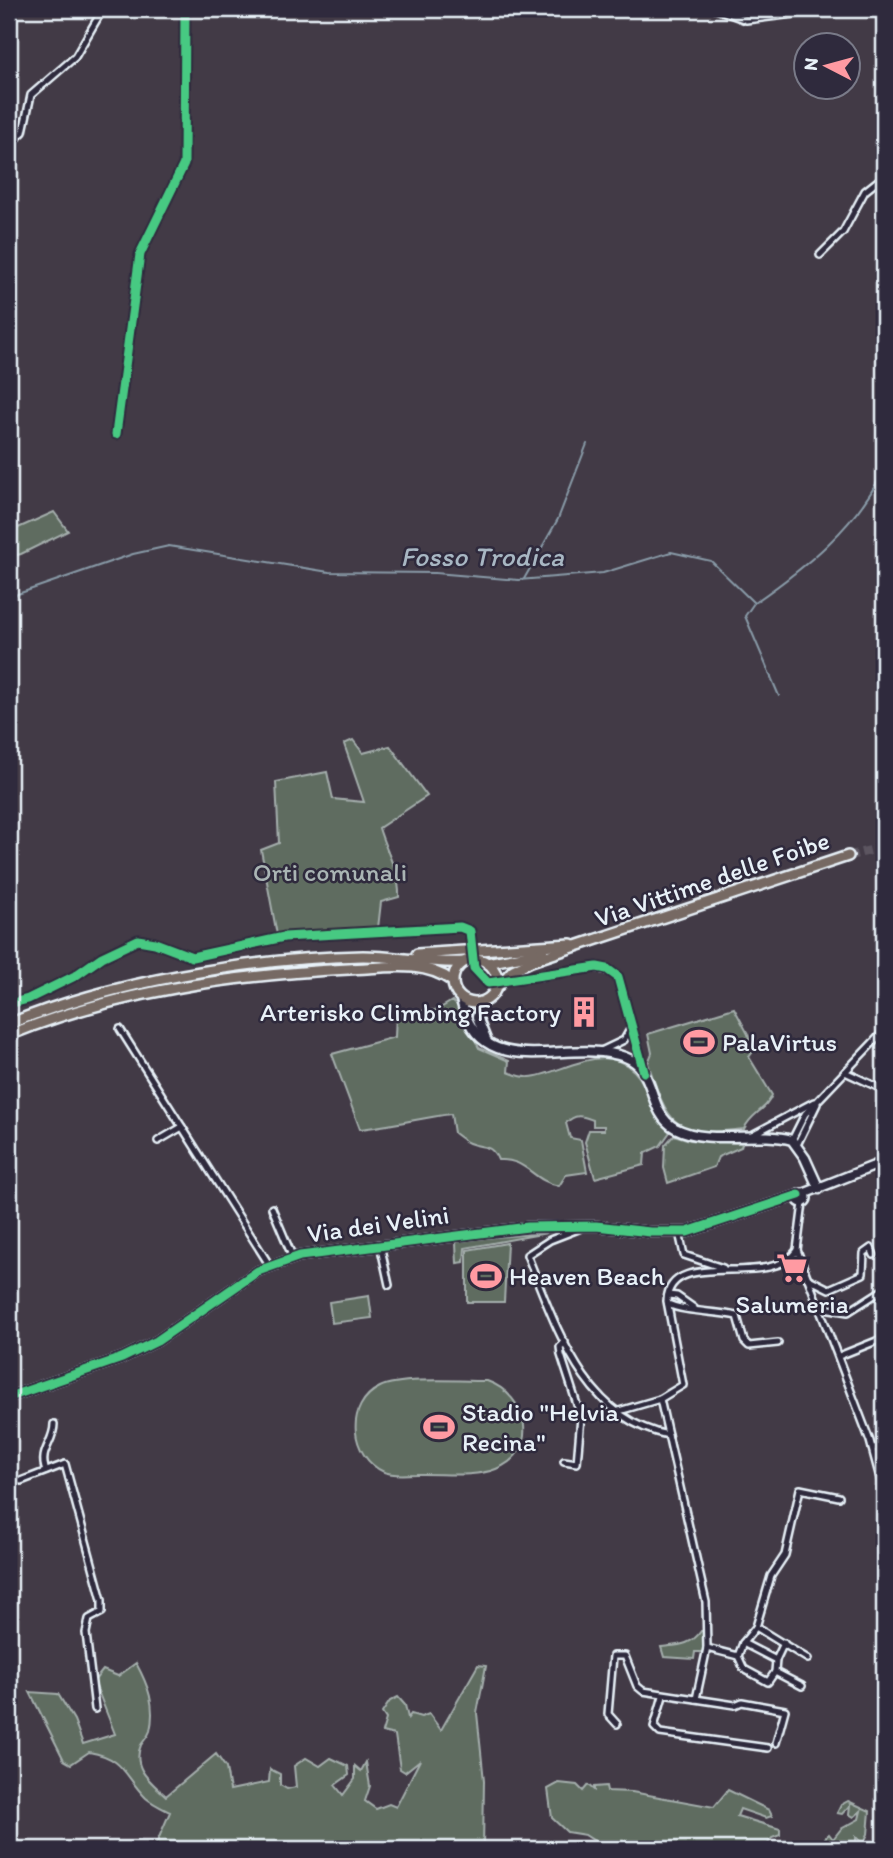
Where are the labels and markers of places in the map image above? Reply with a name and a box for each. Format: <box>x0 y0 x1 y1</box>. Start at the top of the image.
building icon: Arterisko Climbing Factory <box>567 995 601 1029</box>
place label: Arterisko Climbing Factory <box>260 996 561 1028</box>
sports icon: PalaVirtus <box>682 1025 716 1059</box>
place label: PalaVirtus <box>722 1026 837 1058</box>
supermarket icon: Salumeria <box>775 1251 809 1285</box>
sports icon: Heaven Beach <box>469 1259 503 1293</box>
place label: Heaven Beach <box>509 1260 665 1292</box>
place label: Salumeria <box>736 1288 849 1320</box>
place label: Stadio "Helvia Recina" <box>462 1396 619 1458</box>
sports icon: Stadio "Helvia Recina" <box>422 1410 456 1444</box>

